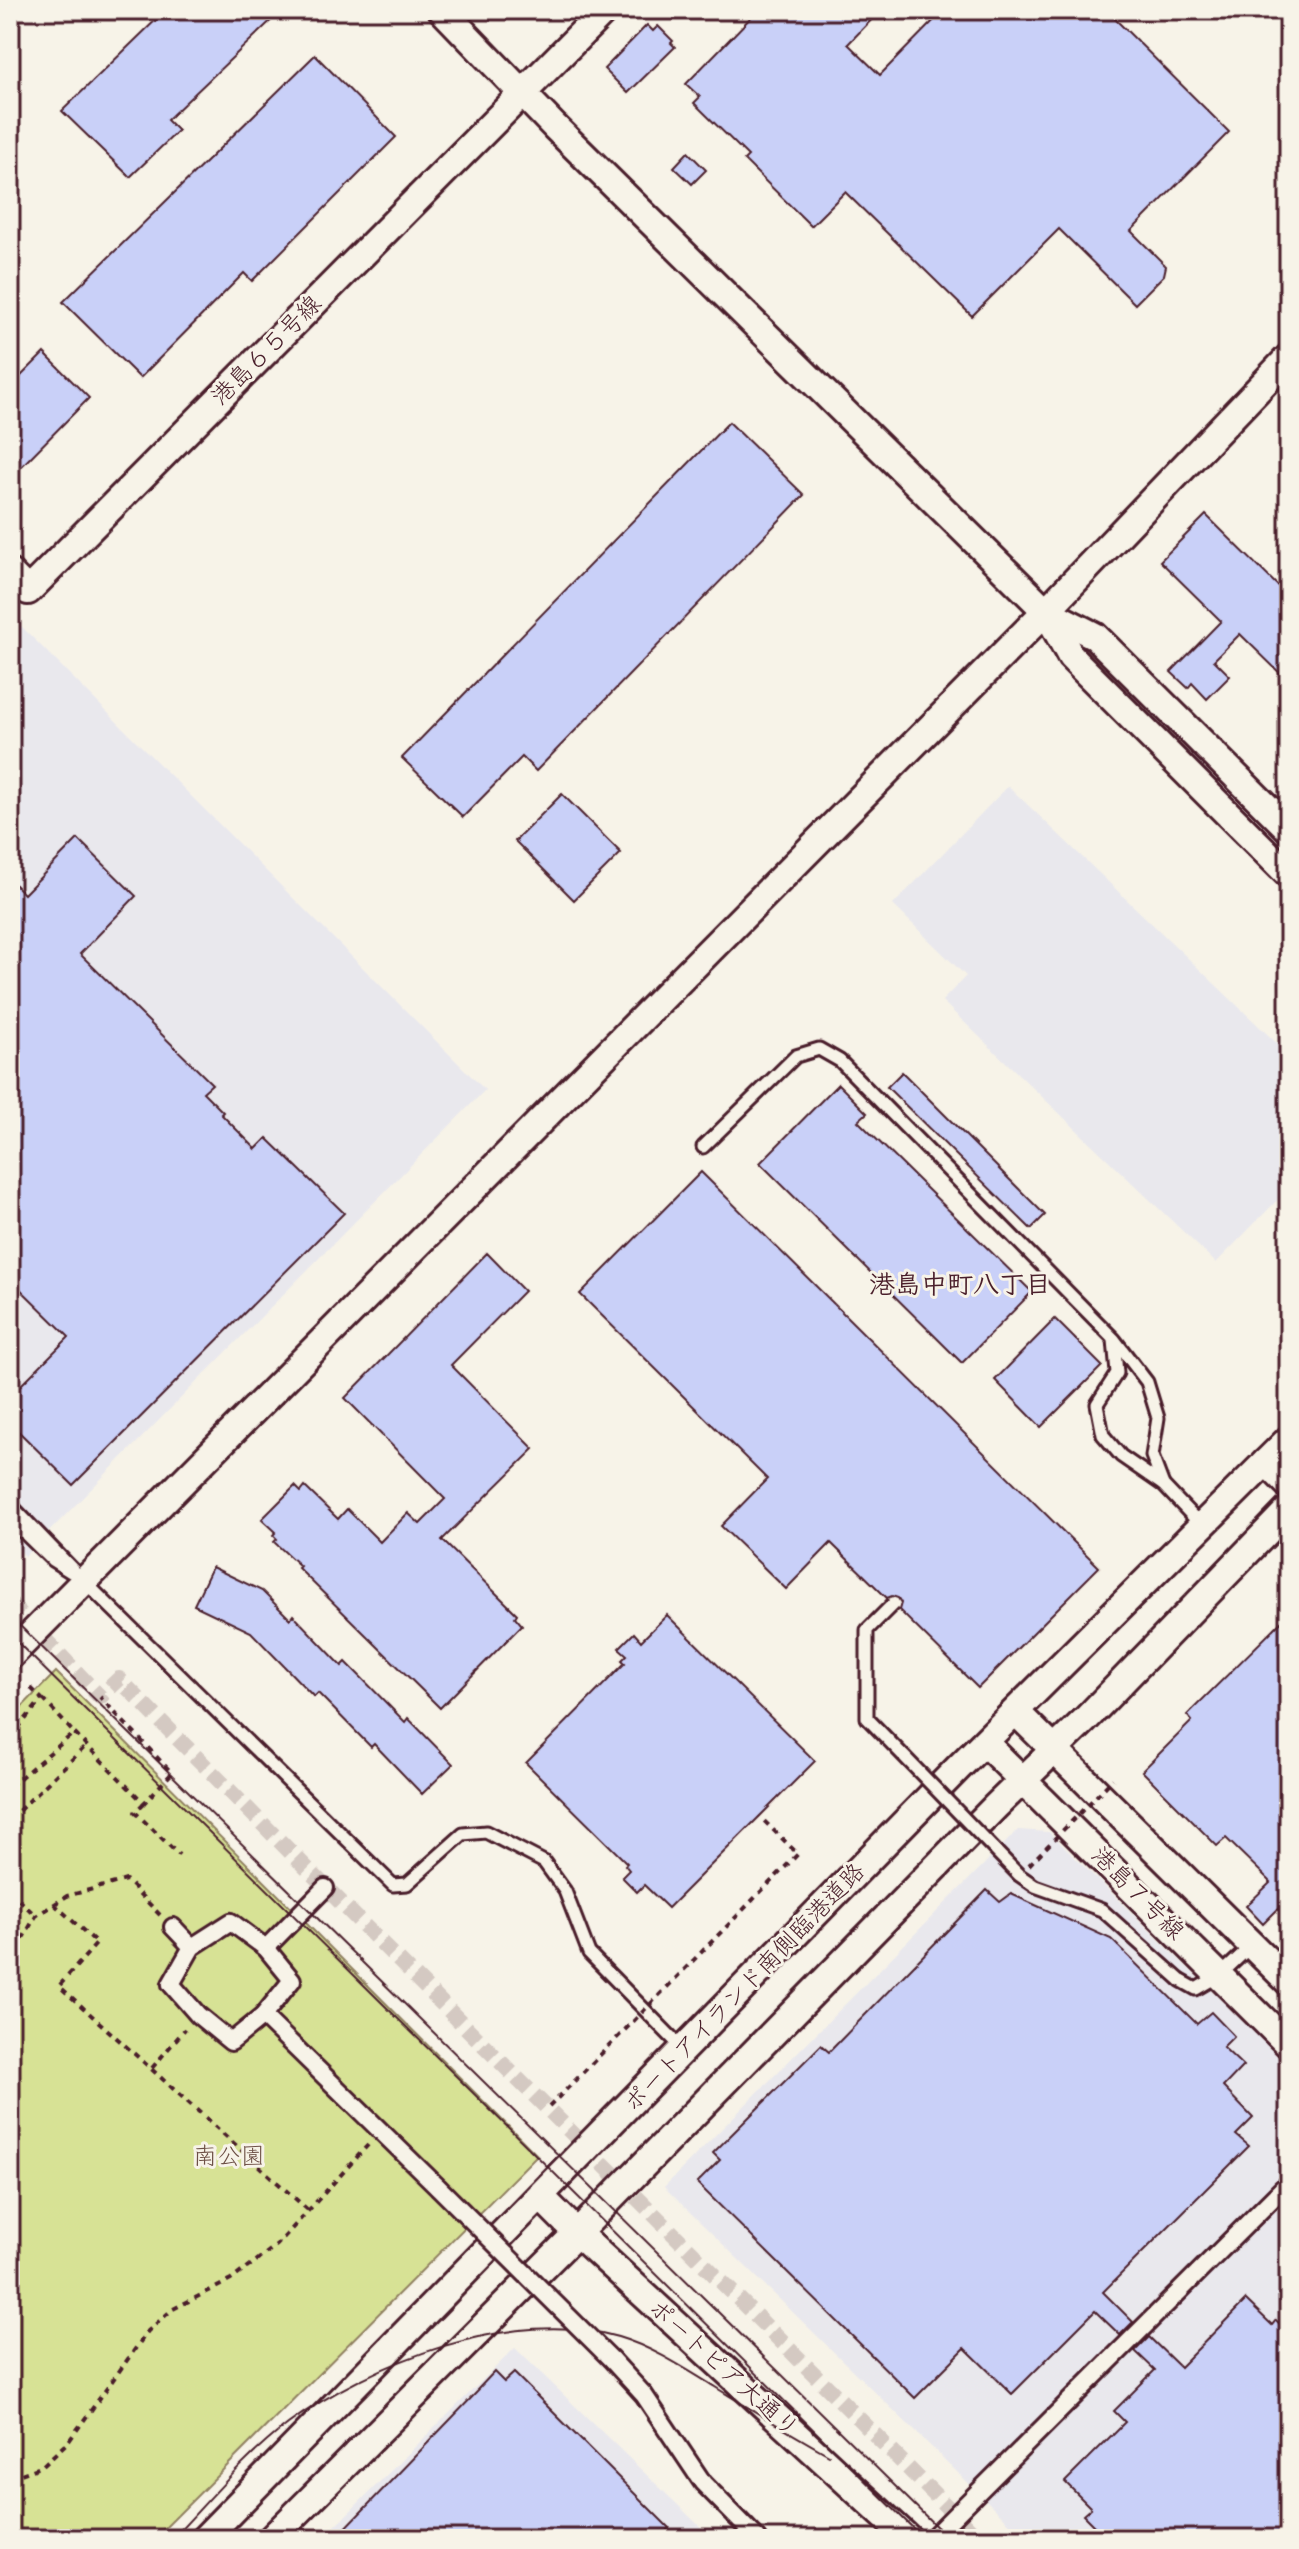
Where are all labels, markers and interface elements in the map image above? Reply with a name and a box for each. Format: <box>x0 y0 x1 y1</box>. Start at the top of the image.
street label: 港島６５号線 <box>207 291 330 414</box>
district label: 港島中町八丁目 <box>869 1271 1051 1304</box>
street label: 港島７号線 <box>1083 1842 1189 1948</box>
street label: ポートアイランド南側臨港道路 <box>619 1858 873 2120</box>
park label: 南公園 <box>193 2144 265 2174</box>
street label: ポートピア大通り <box>641 2296 803 2446</box>

